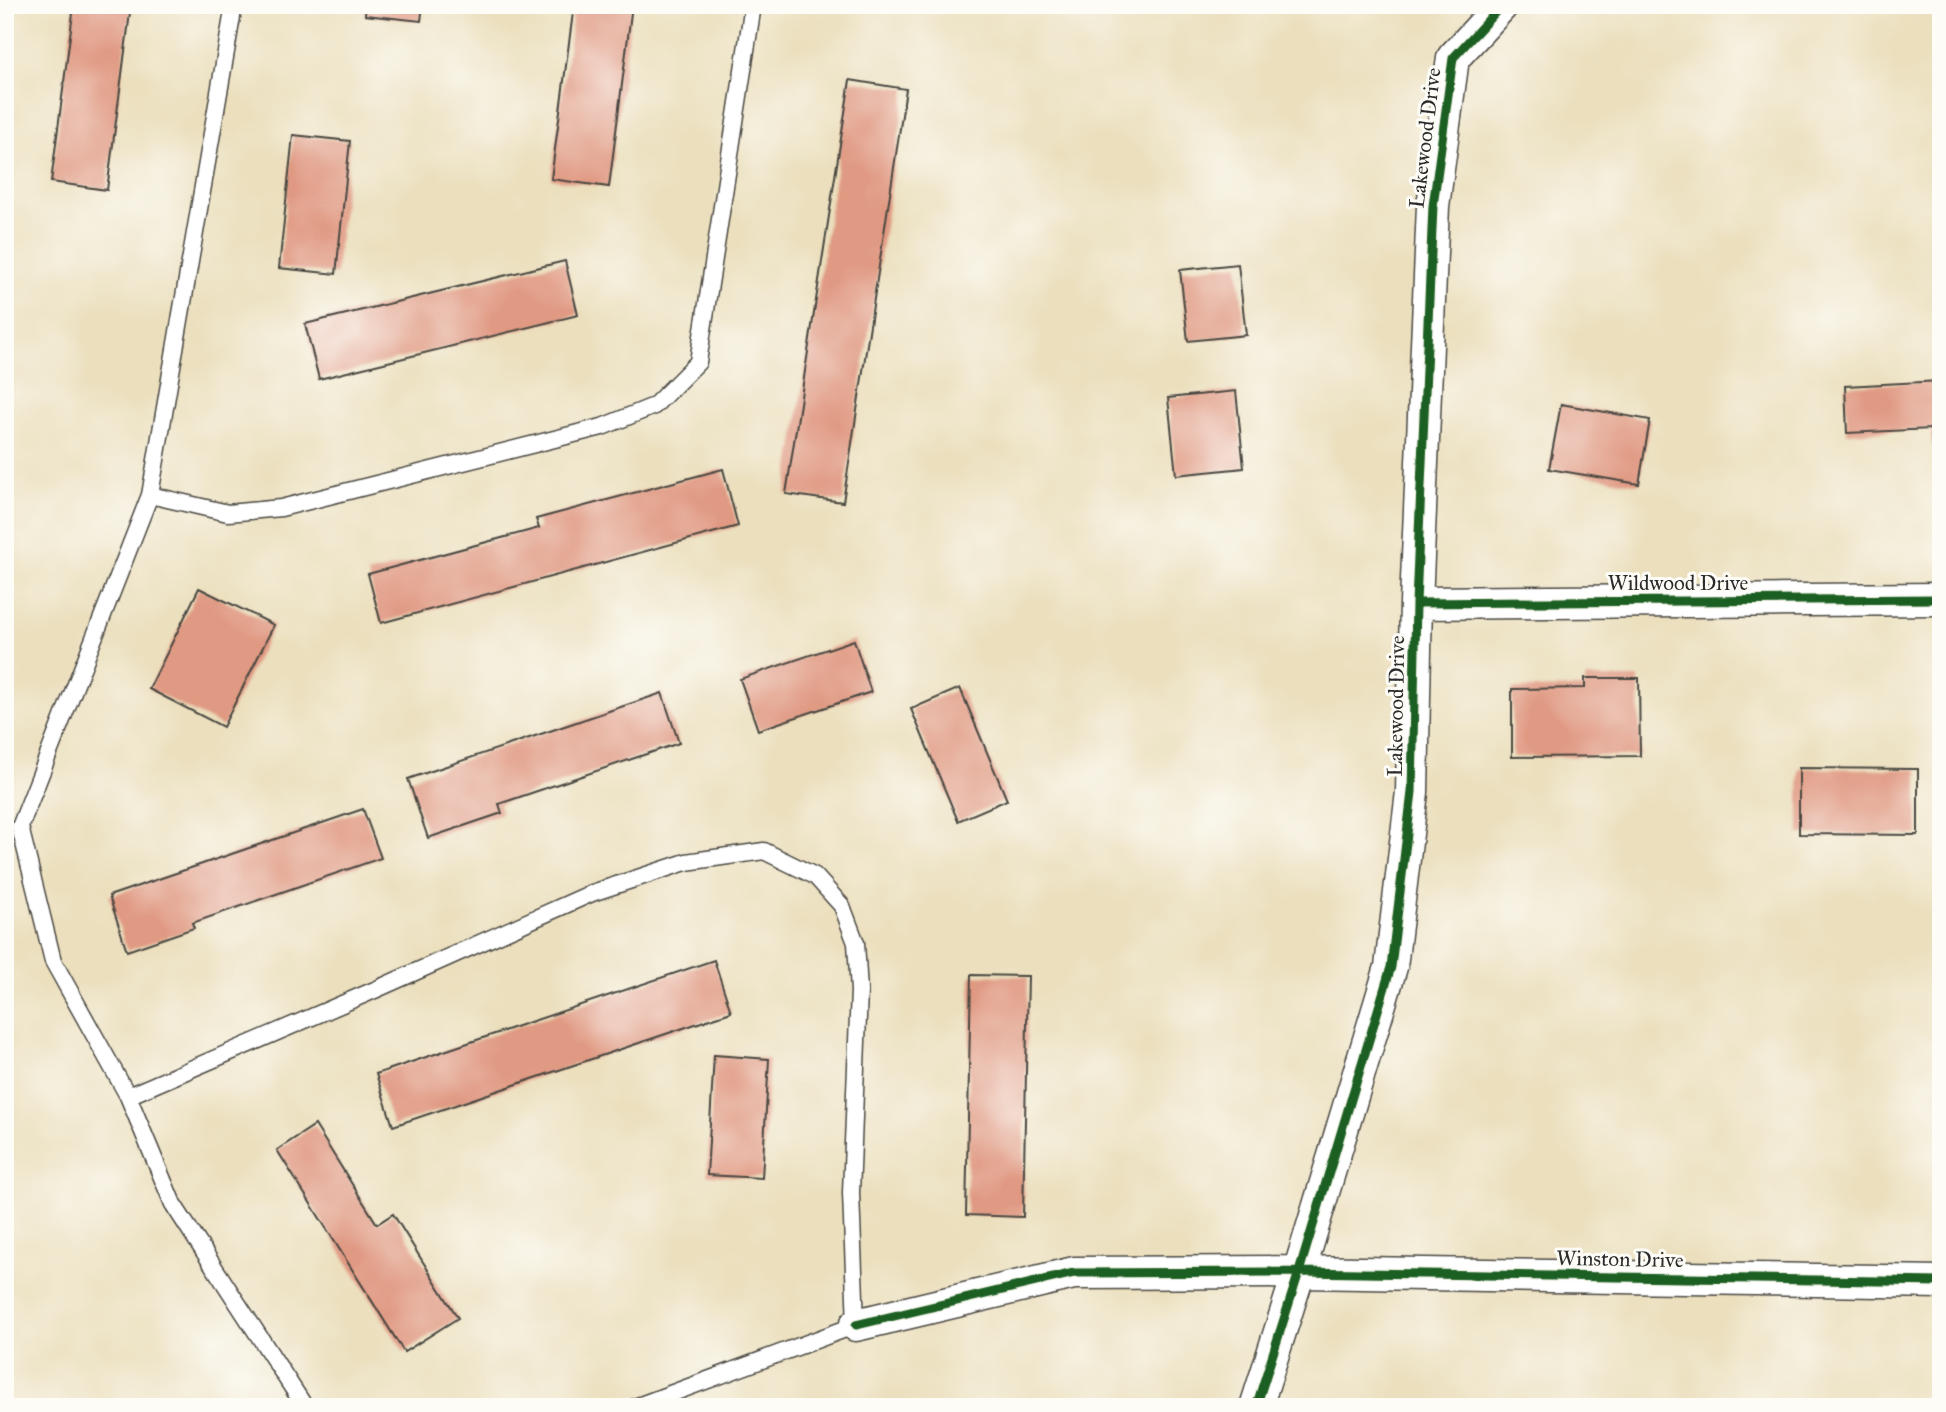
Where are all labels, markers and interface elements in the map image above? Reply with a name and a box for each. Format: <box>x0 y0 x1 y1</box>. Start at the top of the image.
street label: Lakewood Drive <box>1403 66 1447 210</box>
street label: Wildwood Drive <box>1608 570 1749 596</box>
street label: Lakewood Drive <box>1382 635 1410 777</box>
street label: Winston Drive <box>1556 1245 1684 1273</box>

